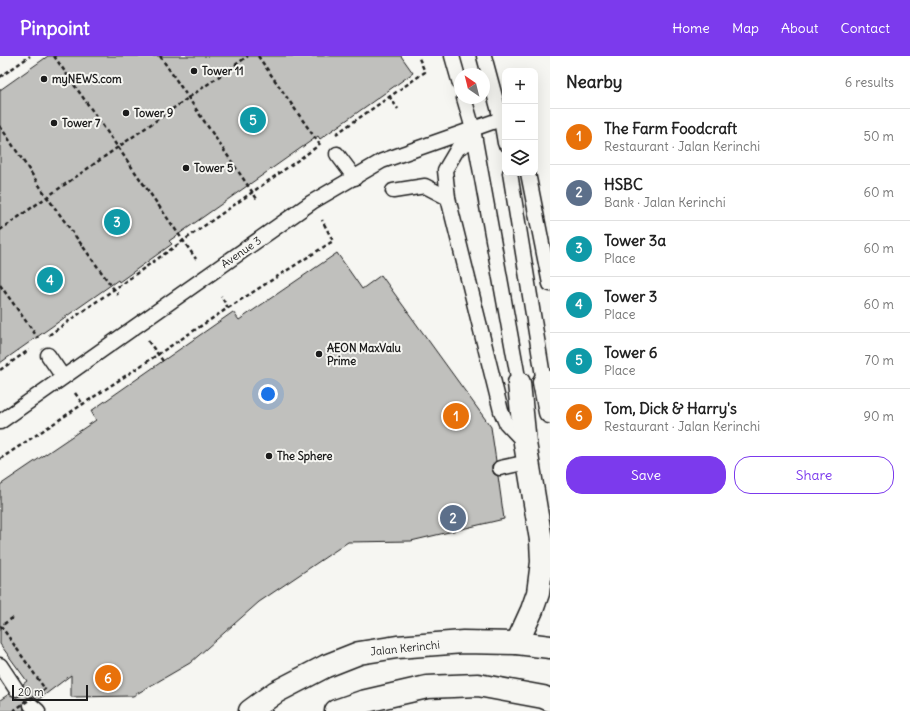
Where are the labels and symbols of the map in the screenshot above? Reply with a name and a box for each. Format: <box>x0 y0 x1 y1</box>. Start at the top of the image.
place label: Tower 11 <box>202 64 244 78</box>
marker: Tower 11 <box>189 66 199 76</box>
north arrow <box>454 68 490 104</box>
place label: myNEWS.com <box>52 72 122 87</box>
marker: myNEWS.com <box>39 74 49 84</box>
pin: 5 <box>240 105 266 135</box>
place label: Tower 9 <box>134 106 173 120</box>
marker: Tower 9 <box>121 108 131 118</box>
place label: Tower 7 <box>62 116 101 130</box>
marker: Tower 7 <box>49 118 59 128</box>
place label: Tower 5 <box>194 161 233 175</box>
marker: Tower 5 <box>181 163 191 173</box>
pin: 3 <box>104 207 130 237</box>
street label: Avenue 3 <box>218 233 264 271</box>
pin: 4 <box>37 265 63 295</box>
place label: AEON MaxValu Prime <box>327 341 401 368</box>
marker: AEON MaxValu Prime <box>314 349 324 359</box>
your location <box>258 384 278 404</box>
pin: 1 <box>443 401 469 431</box>
place label: The Sphere <box>277 449 332 464</box>
marker: The Sphere <box>264 451 274 461</box>
pin: 2 <box>440 503 466 533</box>
street label: Jalan Kerinchi <box>370 637 440 659</box>
pin: 6 <box>95 663 121 693</box>
scale bar <box>12 683 88 702</box>

